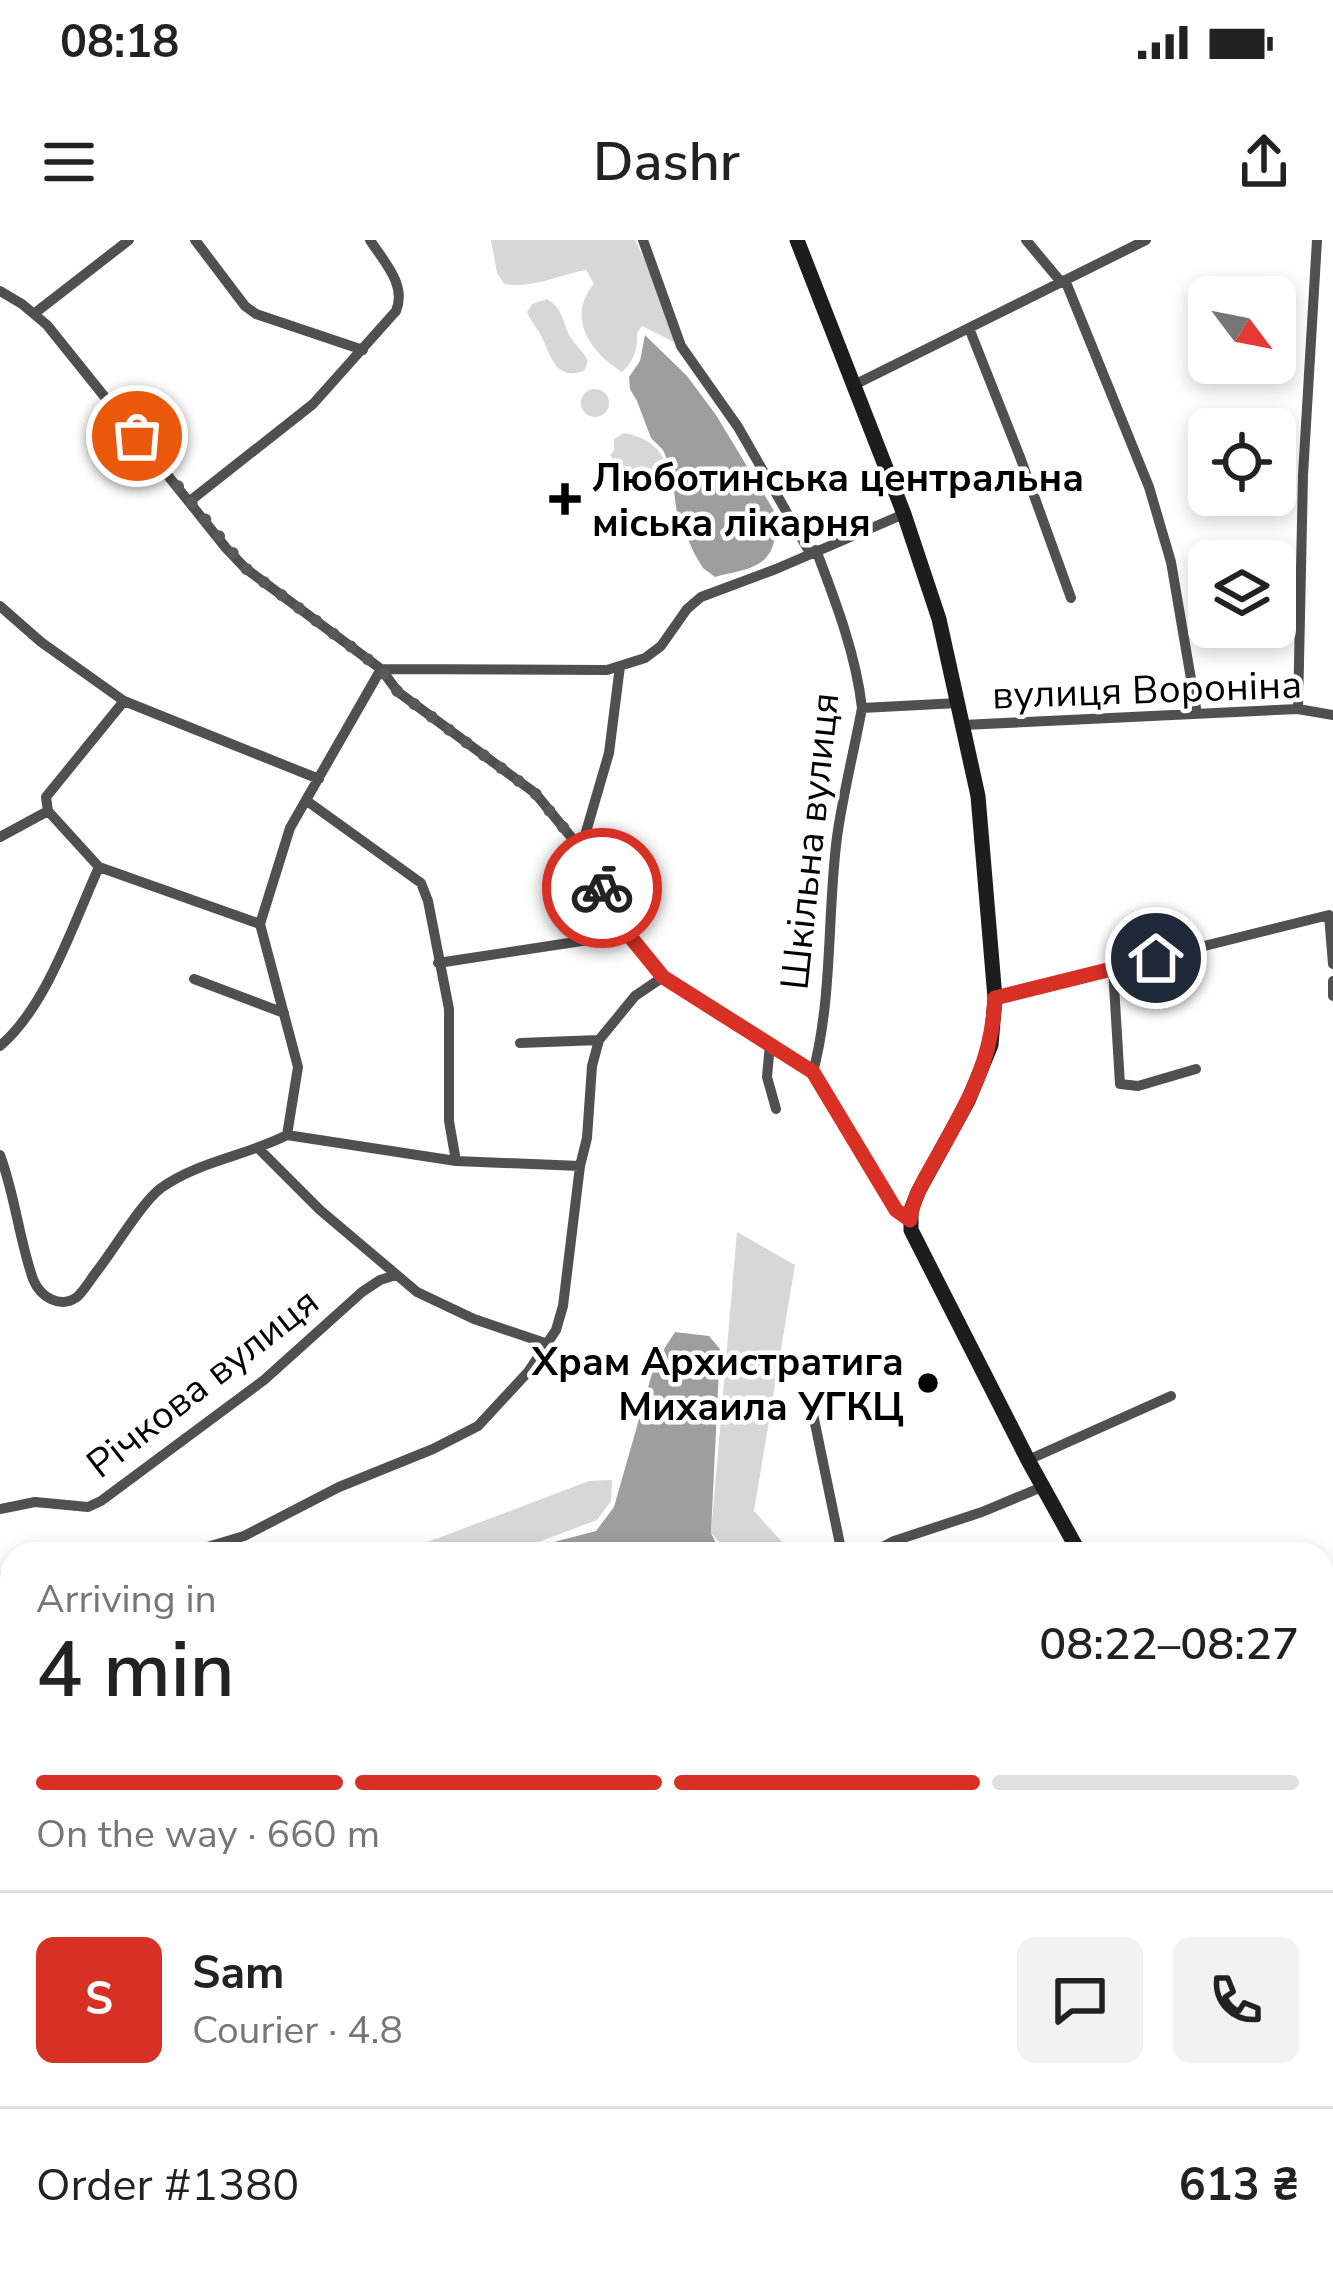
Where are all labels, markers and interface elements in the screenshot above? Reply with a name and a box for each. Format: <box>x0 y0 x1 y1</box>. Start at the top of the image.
text: 08:18 <box>60 12 179 73</box>
text: Dashr <box>593 125 740 199</box>
icon: menu <box>36 129 102 195</box>
icon: share <box>1231 129 1297 195</box>
north arrow <box>1188 276 1296 384</box>
map controls <box>1188 276 1296 648</box>
pin <box>86 385 188 487</box>
icon: bag <box>104 403 170 469</box>
button: locate <box>1188 408 1296 516</box>
place label: Люботинська центральна міська лікарня <box>592 452 1084 550</box>
marker: Люботинська центральна міська лікарня <box>549 483 581 515</box>
button: layers <box>1188 540 1296 648</box>
street label: вулиця Вороніна <box>991 659 1303 722</box>
street label: Шкільна вулиця <box>769 690 852 992</box>
courier <box>542 828 662 948</box>
icon: bike <box>569 855 635 921</box>
pin <box>1105 907 1207 1009</box>
icon: home <box>1123 925 1189 991</box>
street label: Річкова вулиця <box>76 1276 330 1490</box>
place label: Храм Архистратига Михаила УГКЦ <box>531 1336 904 1434</box>
marker: Храм Архистратига Михаила УГКЦ <box>915 1370 941 1396</box>
text: Arriving in <box>36 1573 217 1626</box>
text: 08:22–08:27 <box>1039 1614 1299 1675</box>
text: 4 min <box>36 1617 235 1724</box>
text: On the way · 660 m <box>36 1808 380 1861</box>
button: chat <box>1017 1937 1143 2063</box>
button: phone <box>1173 1937 1299 2063</box>
text: Sam <box>192 1943 284 2004</box>
text: S <box>85 1969 113 2030</box>
text: Courier · 4.8 <box>192 2004 403 2057</box>
text: Order #1380 <box>36 2155 299 2216</box>
text: 613 ₴ <box>1179 2155 1299 2216</box>

